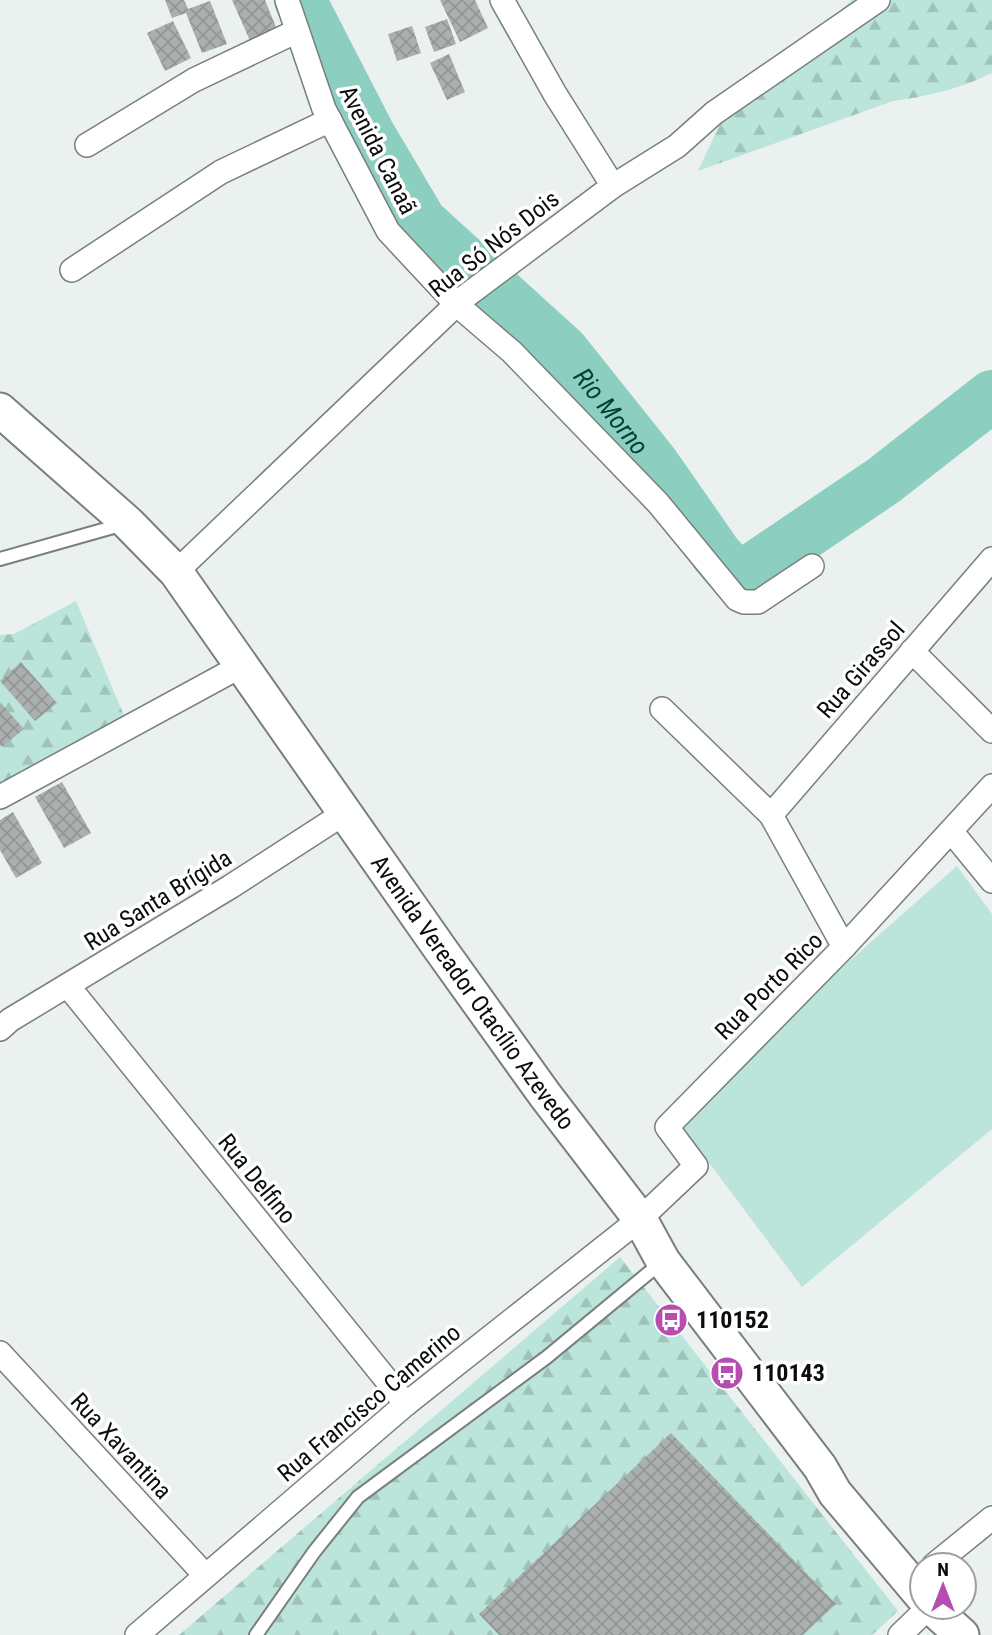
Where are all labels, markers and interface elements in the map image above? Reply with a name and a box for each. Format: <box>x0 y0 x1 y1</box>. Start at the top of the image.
street label: Avenida Canaã <box>334 81 422 219</box>
street label: Rua Só Nós Dois <box>424 185 564 303</box>
water label: Rio Morno <box>568 362 655 461</box>
street label: Rua Girassol <box>811 616 911 724</box>
street label: Rua Santa Brígida <box>79 844 237 956</box>
street label: Avenida Vereador Otacílio Azevedo <box>365 850 580 1135</box>
street label: Rua Porto Rico <box>710 927 828 1045</box>
street label: Rua Delfino <box>212 1129 302 1229</box>
bus stop icon: 110152 <box>652 1301 690 1339</box>
place label: 110152 <box>696 1306 769 1334</box>
street label: Rua Francisco Camerino <box>272 1318 466 1488</box>
bus stop icon: 110143 <box>708 1354 746 1392</box>
place label: 110143 <box>752 1359 825 1387</box>
street label: Rua Xavantina <box>65 1387 177 1505</box>
north arrow <box>908 1551 978 1621</box>
text: N <box>937 1558 949 1581</box>

